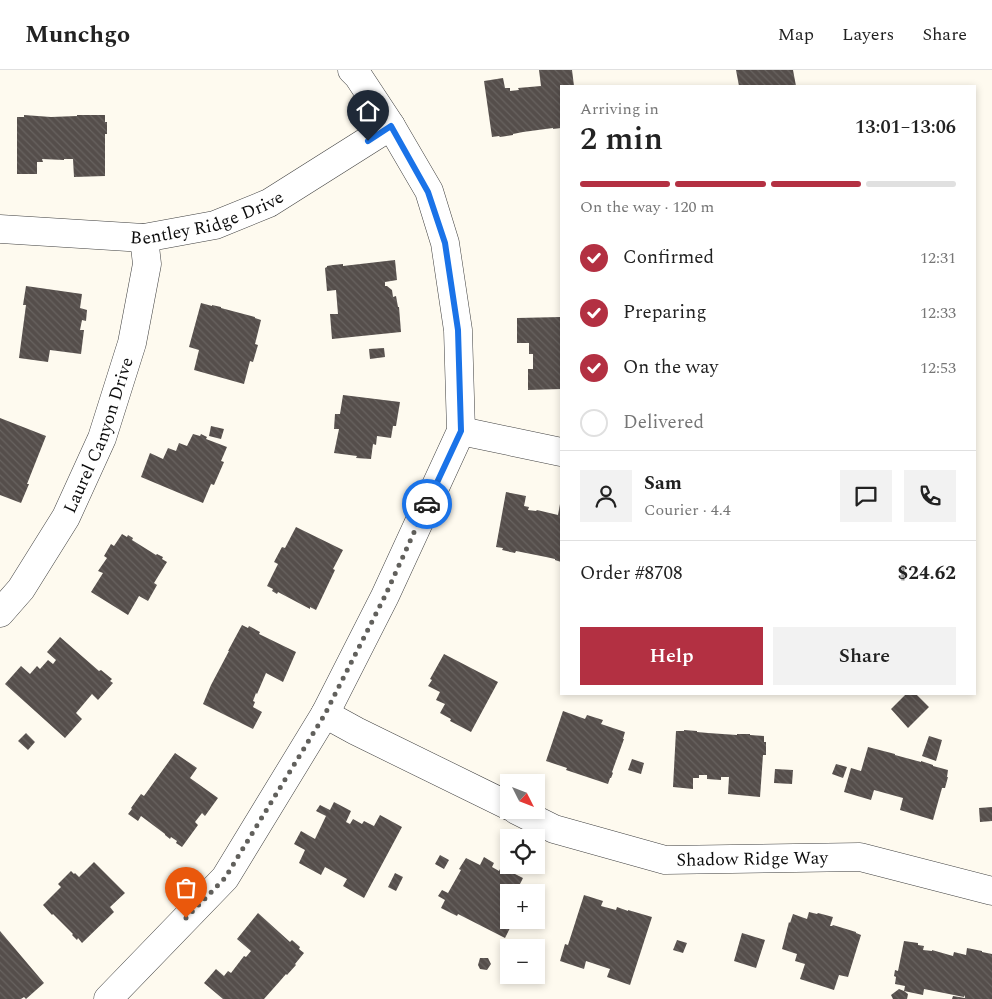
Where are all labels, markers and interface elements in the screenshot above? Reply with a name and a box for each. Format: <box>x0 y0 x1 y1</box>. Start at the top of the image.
text: Munchgo <box>25 17 130 53</box>
text: Map <box>778 21 814 48</box>
text: Layers <box>842 21 894 48</box>
text: Share <box>922 21 967 48</box>
pin <box>347 90 389 141</box>
icon: home <box>354 97 382 125</box>
text: Arriving in <box>580 97 659 121</box>
text: 13:01–13:06 <box>855 113 956 142</box>
text: 2 min <box>580 115 663 164</box>
street label: Bentley Ridge Drive <box>129 184 289 252</box>
text: On the way · 120 m <box>580 195 714 219</box>
text: Confirmed <box>623 243 714 272</box>
icon: check <box>580 244 608 272</box>
text: 12:31 <box>920 246 956 270</box>
text: Preparing <box>623 298 707 327</box>
icon: check <box>580 299 608 327</box>
text: 12:33 <box>920 301 956 325</box>
text: On the way <box>623 353 719 382</box>
street label: Laurel Canyon Drive <box>56 354 140 518</box>
icon: check <box>580 354 608 382</box>
text: 12:53 <box>920 356 956 380</box>
text: Delivered <box>623 408 704 437</box>
text: Sam <box>644 469 682 498</box>
button: person <box>580 470 632 522</box>
button: chat <box>840 470 892 522</box>
button: phone <box>904 470 956 522</box>
courier <box>402 479 452 529</box>
icon: car <box>413 490 441 518</box>
text: Courier · 4.4 <box>644 498 731 522</box>
text: Order #8708 <box>580 559 683 588</box>
text: $24.62 <box>898 559 956 588</box>
button: Help <box>580 627 763 685</box>
button: Share <box>773 627 956 685</box>
north arrow <box>500 774 545 819</box>
map controls <box>500 774 545 984</box>
button: locate <box>500 829 545 874</box>
street label: Shadow Ridge Way <box>676 844 830 873</box>
pin <box>165 867 207 918</box>
icon: bag <box>172 874 200 902</box>
button: + <box>500 884 545 929</box>
button: − <box>500 939 545 984</box>

